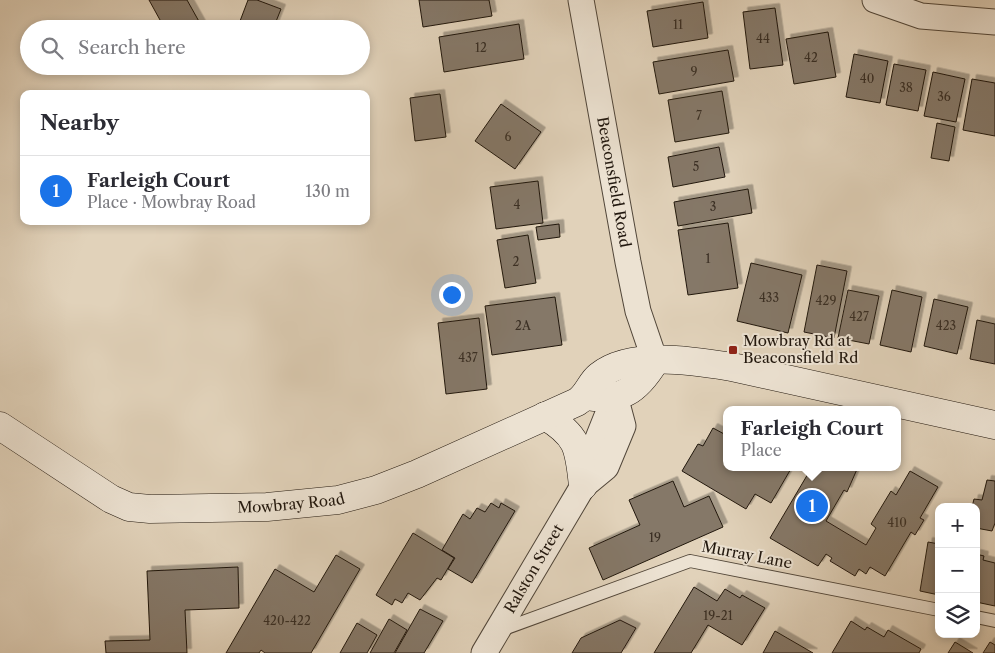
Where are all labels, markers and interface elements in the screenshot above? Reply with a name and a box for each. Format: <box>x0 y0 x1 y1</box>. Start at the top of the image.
house number: 11 <box>673 17 683 32</box>
search box <box>20 20 370 75</box>
house number: 44 <box>756 31 770 46</box>
icon: search <box>38 34 66 62</box>
text: Search here <box>78 36 186 59</box>
house number: 12 <box>475 40 487 55</box>
house number: 42 <box>804 50 818 65</box>
house number: 9 <box>690 64 698 79</box>
house number: 40 <box>860 71 874 86</box>
house number: 38 <box>899 80 913 95</box>
house number: 36 <box>937 89 951 104</box>
house number: 7 <box>696 108 702 123</box>
text: Nearby <box>40 110 119 135</box>
street label: Beaconsfield Road <box>593 115 635 249</box>
house number: 6 <box>504 129 512 144</box>
house number: 5 <box>693 159 699 174</box>
text: Farleigh Court <box>87 169 230 192</box>
text: 1 <box>52 181 60 201</box>
text: 130 m <box>305 181 350 201</box>
text: Place · Mowbray Road <box>87 192 256 212</box>
house number: 4 <box>514 197 521 212</box>
house number: 3 <box>710 199 716 214</box>
house number: 1 <box>705 251 711 266</box>
house number: 2 <box>513 254 520 269</box>
your location <box>439 282 465 308</box>
house number: 433 <box>759 290 779 305</box>
house number: 429 <box>816 293 836 308</box>
house number: 427 <box>849 309 869 324</box>
house number: 2A <box>515 318 532 333</box>
house number: 423 <box>936 318 956 333</box>
place label: Mowbray Rd at Beaconsfield Rd <box>743 331 858 367</box>
marker: Mowbray Rd at Beaconsfield Rd <box>727 344 739 356</box>
house number: 437 <box>458 350 478 365</box>
popup <box>723 406 901 471</box>
text: Farleigh Court <box>741 417 883 440</box>
text: Place <box>741 440 782 460</box>
pin: 1 <box>796 487 828 525</box>
street label: Mowbray Road <box>237 489 347 517</box>
map controls <box>935 503 980 638</box>
button: + <box>935 503 980 548</box>
house number: 410 <box>887 515 907 530</box>
street label: Ralston Street <box>500 520 568 616</box>
house number: 19 <box>649 530 661 545</box>
street label: Murray Lane <box>700 536 794 573</box>
button: − <box>935 548 980 593</box>
button: layers <box>935 593 980 638</box>
house number: 19-21 <box>703 608 733 623</box>
house number: 420-422 <box>263 613 311 628</box>

